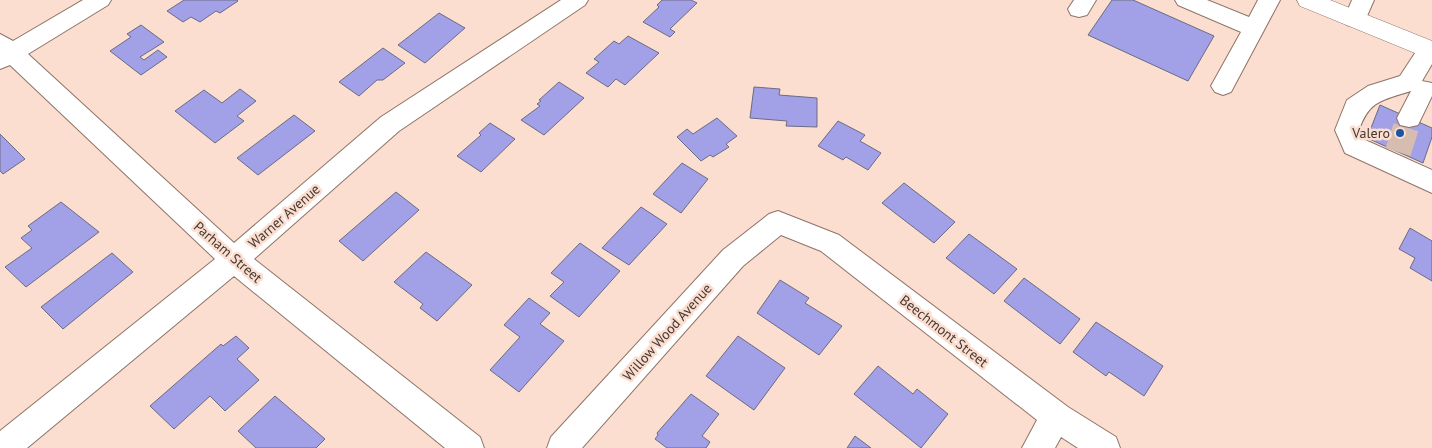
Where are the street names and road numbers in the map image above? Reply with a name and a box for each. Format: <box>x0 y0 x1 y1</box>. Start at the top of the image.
street label: Warner Avenue <box>244 180 324 252</box>
street label: Parham Street <box>190 217 266 287</box>
street label: Willow Wood Avenue <box>619 280 715 384</box>
street label: Beechmont Street <box>896 291 992 371</box>

